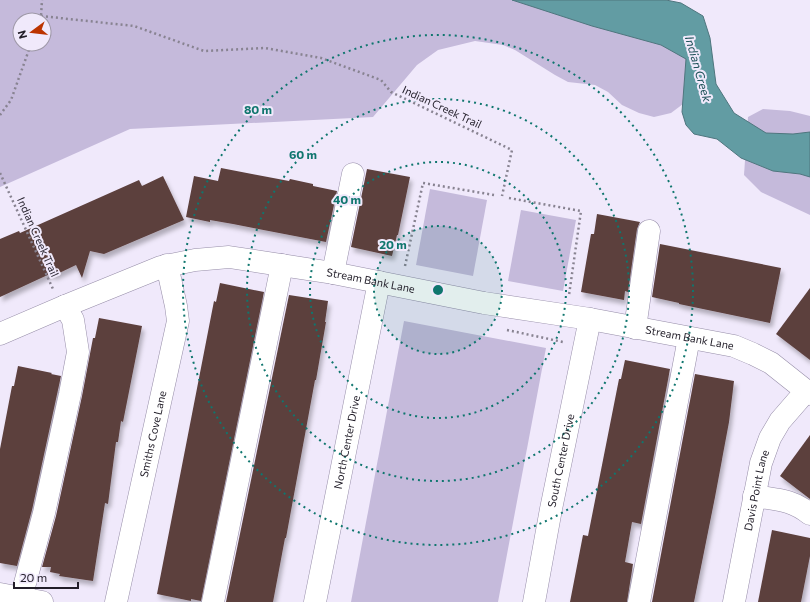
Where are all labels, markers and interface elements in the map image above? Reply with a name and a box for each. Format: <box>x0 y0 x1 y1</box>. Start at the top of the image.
north arrow <box>12 12 52 52</box>
text: N <box>15 29 29 40</box>
water label: Indian Creek <box>683 34 715 104</box>
street label: Indian Creek Trail <box>401 82 484 131</box>
text: 80 m <box>244 102 272 116</box>
text: 60 m <box>289 147 317 161</box>
text: 40 m <box>333 192 361 206</box>
street label: Indian Creek Trail <box>15 195 62 279</box>
text: 20 m <box>379 237 407 251</box>
street label: Stream Bank Lane <box>326 265 416 295</box>
centre of rings <box>431 283 445 297</box>
street label: Stream Bank Lane <box>644 323 735 352</box>
street label: Smiths Cove Lane <box>137 389 168 478</box>
street label: North Center Drive <box>331 394 362 490</box>
street label: South Center Drive <box>545 412 576 508</box>
street label: Davis Point Lane <box>741 448 771 532</box>
scale bar <box>14 564 78 590</box>
text: 20 m <box>20 570 47 584</box>

